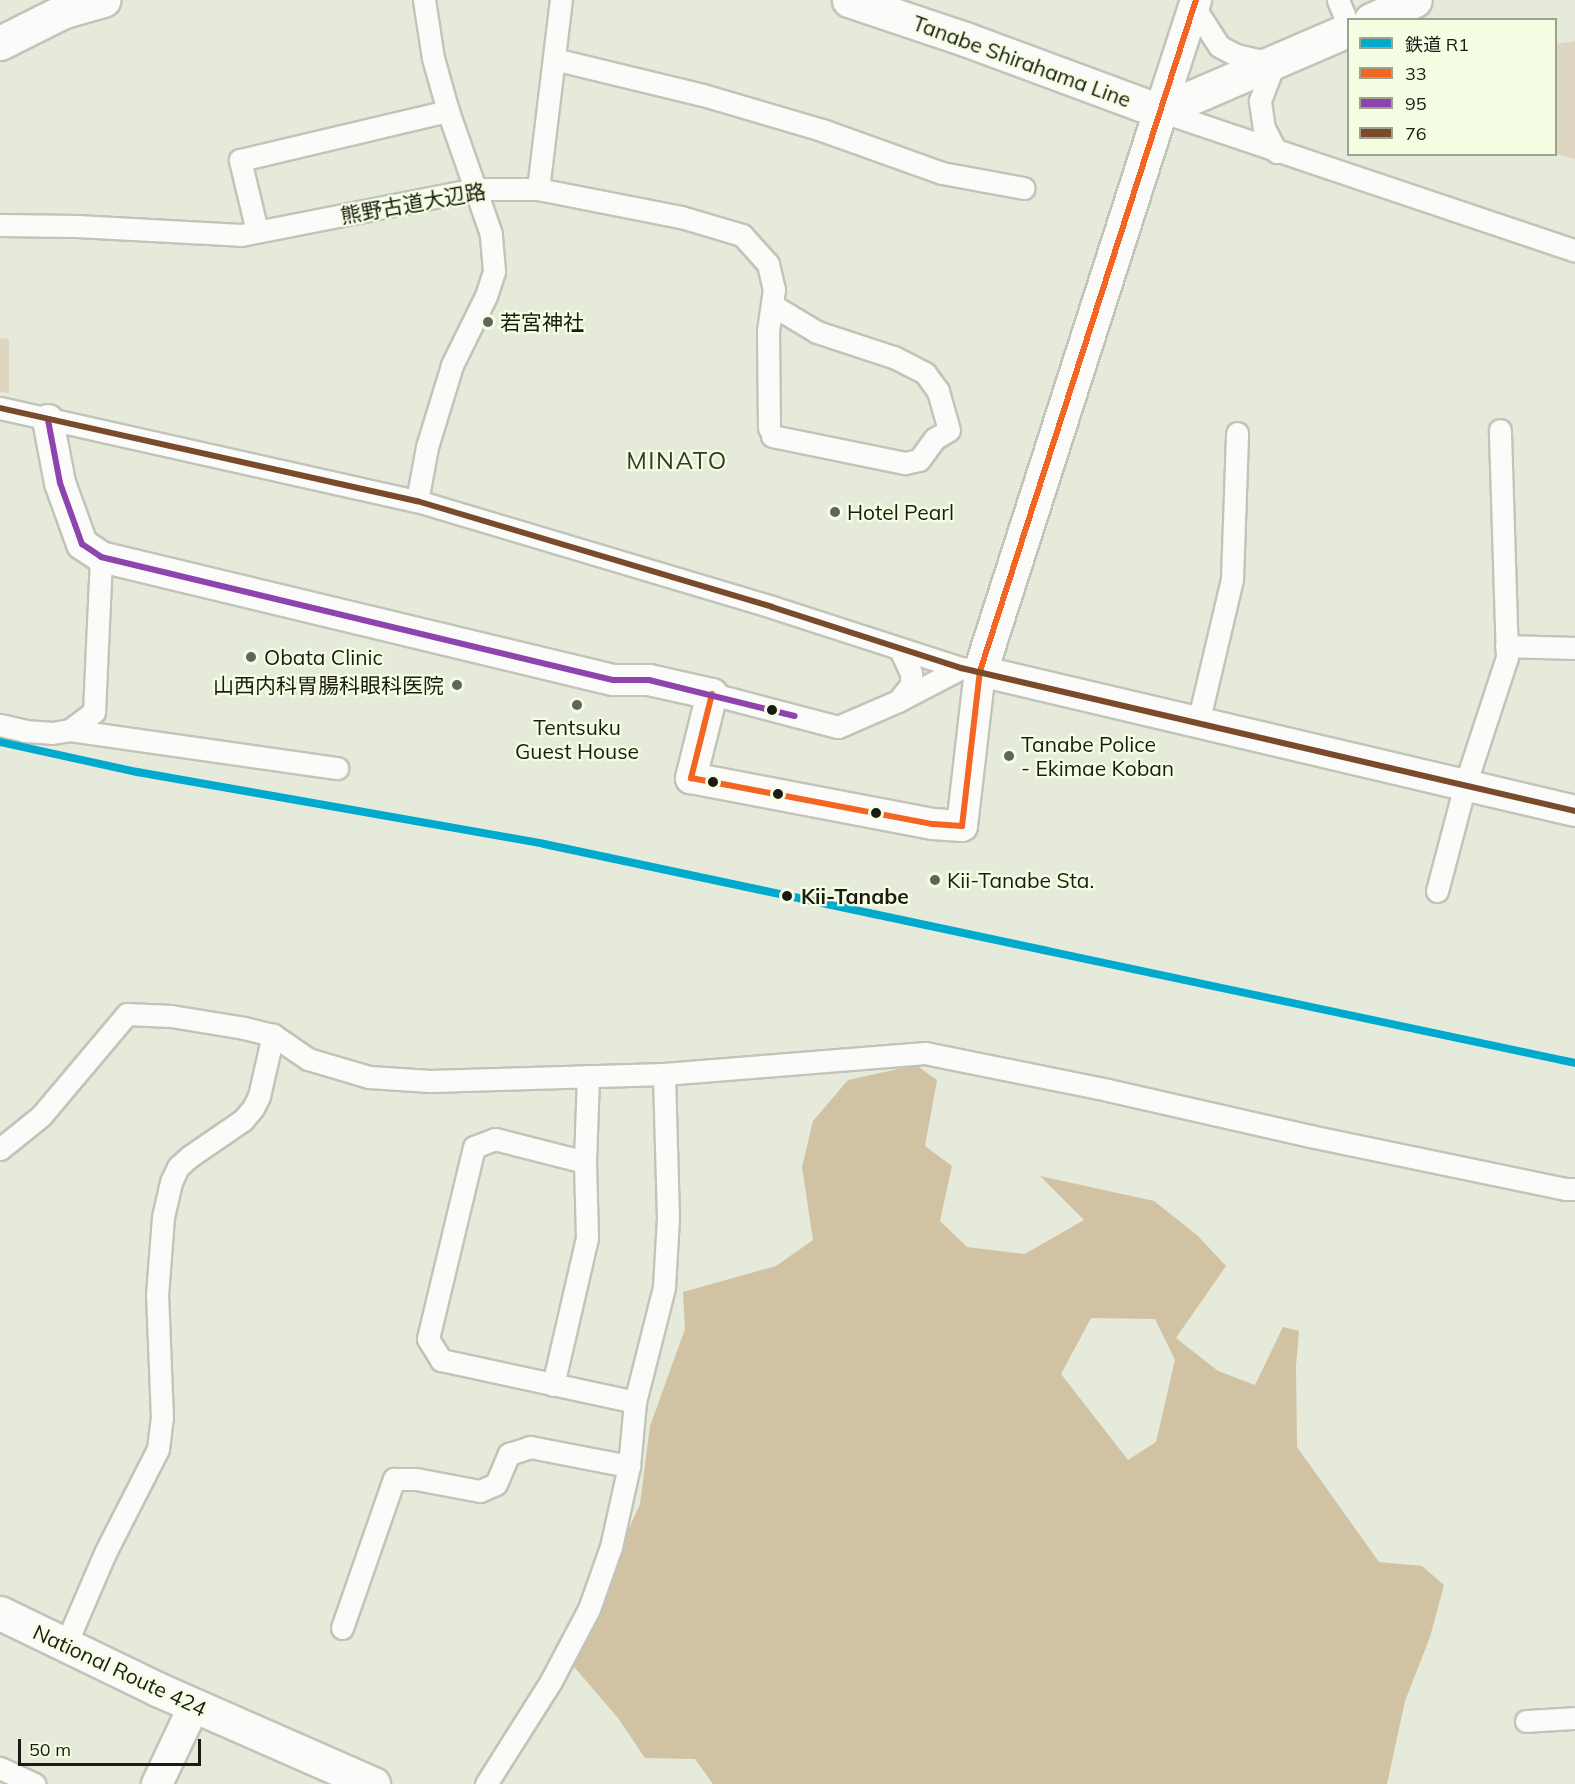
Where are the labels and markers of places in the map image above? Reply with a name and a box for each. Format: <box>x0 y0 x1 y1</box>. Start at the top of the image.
place label: 若宮神社 <box>500 309 584 335</box>
marker: 若宮神社 <box>481 315 495 329</box>
place label: Hotel Pearl <box>847 499 954 525</box>
marker: Hotel Pearl <box>828 505 842 519</box>
place label: Obata Clinic <box>264 644 383 670</box>
marker: Obata Clinic <box>242 648 260 666</box>
place label: 山西内科胃腸科眼科医院 <box>213 672 444 698</box>
marker: 山西内科胃腸科眼科医院 <box>448 676 466 694</box>
marker: Tentsuku Guest House <box>570 698 584 712</box>
unlabelled marker <box>766 704 778 716</box>
place label: Tentsuku Guest House <box>515 714 639 764</box>
place label: Tanabe Police - Ekimae Koban <box>1021 731 1174 781</box>
marker: Tanabe Police - Ekimae Koban <box>1002 749 1016 763</box>
unlabelled marker <box>707 776 719 788</box>
unlabelled marker <box>772 788 784 800</box>
unlabelled marker <box>870 807 882 819</box>
place label: Kii-Tanabe Sta. <box>947 867 1094 893</box>
marker: Kii-Tanabe Sta. <box>928 873 942 887</box>
place label: Kii-Tanabe <box>801 883 909 909</box>
marker: Kii-Tanabe <box>778 887 796 905</box>

